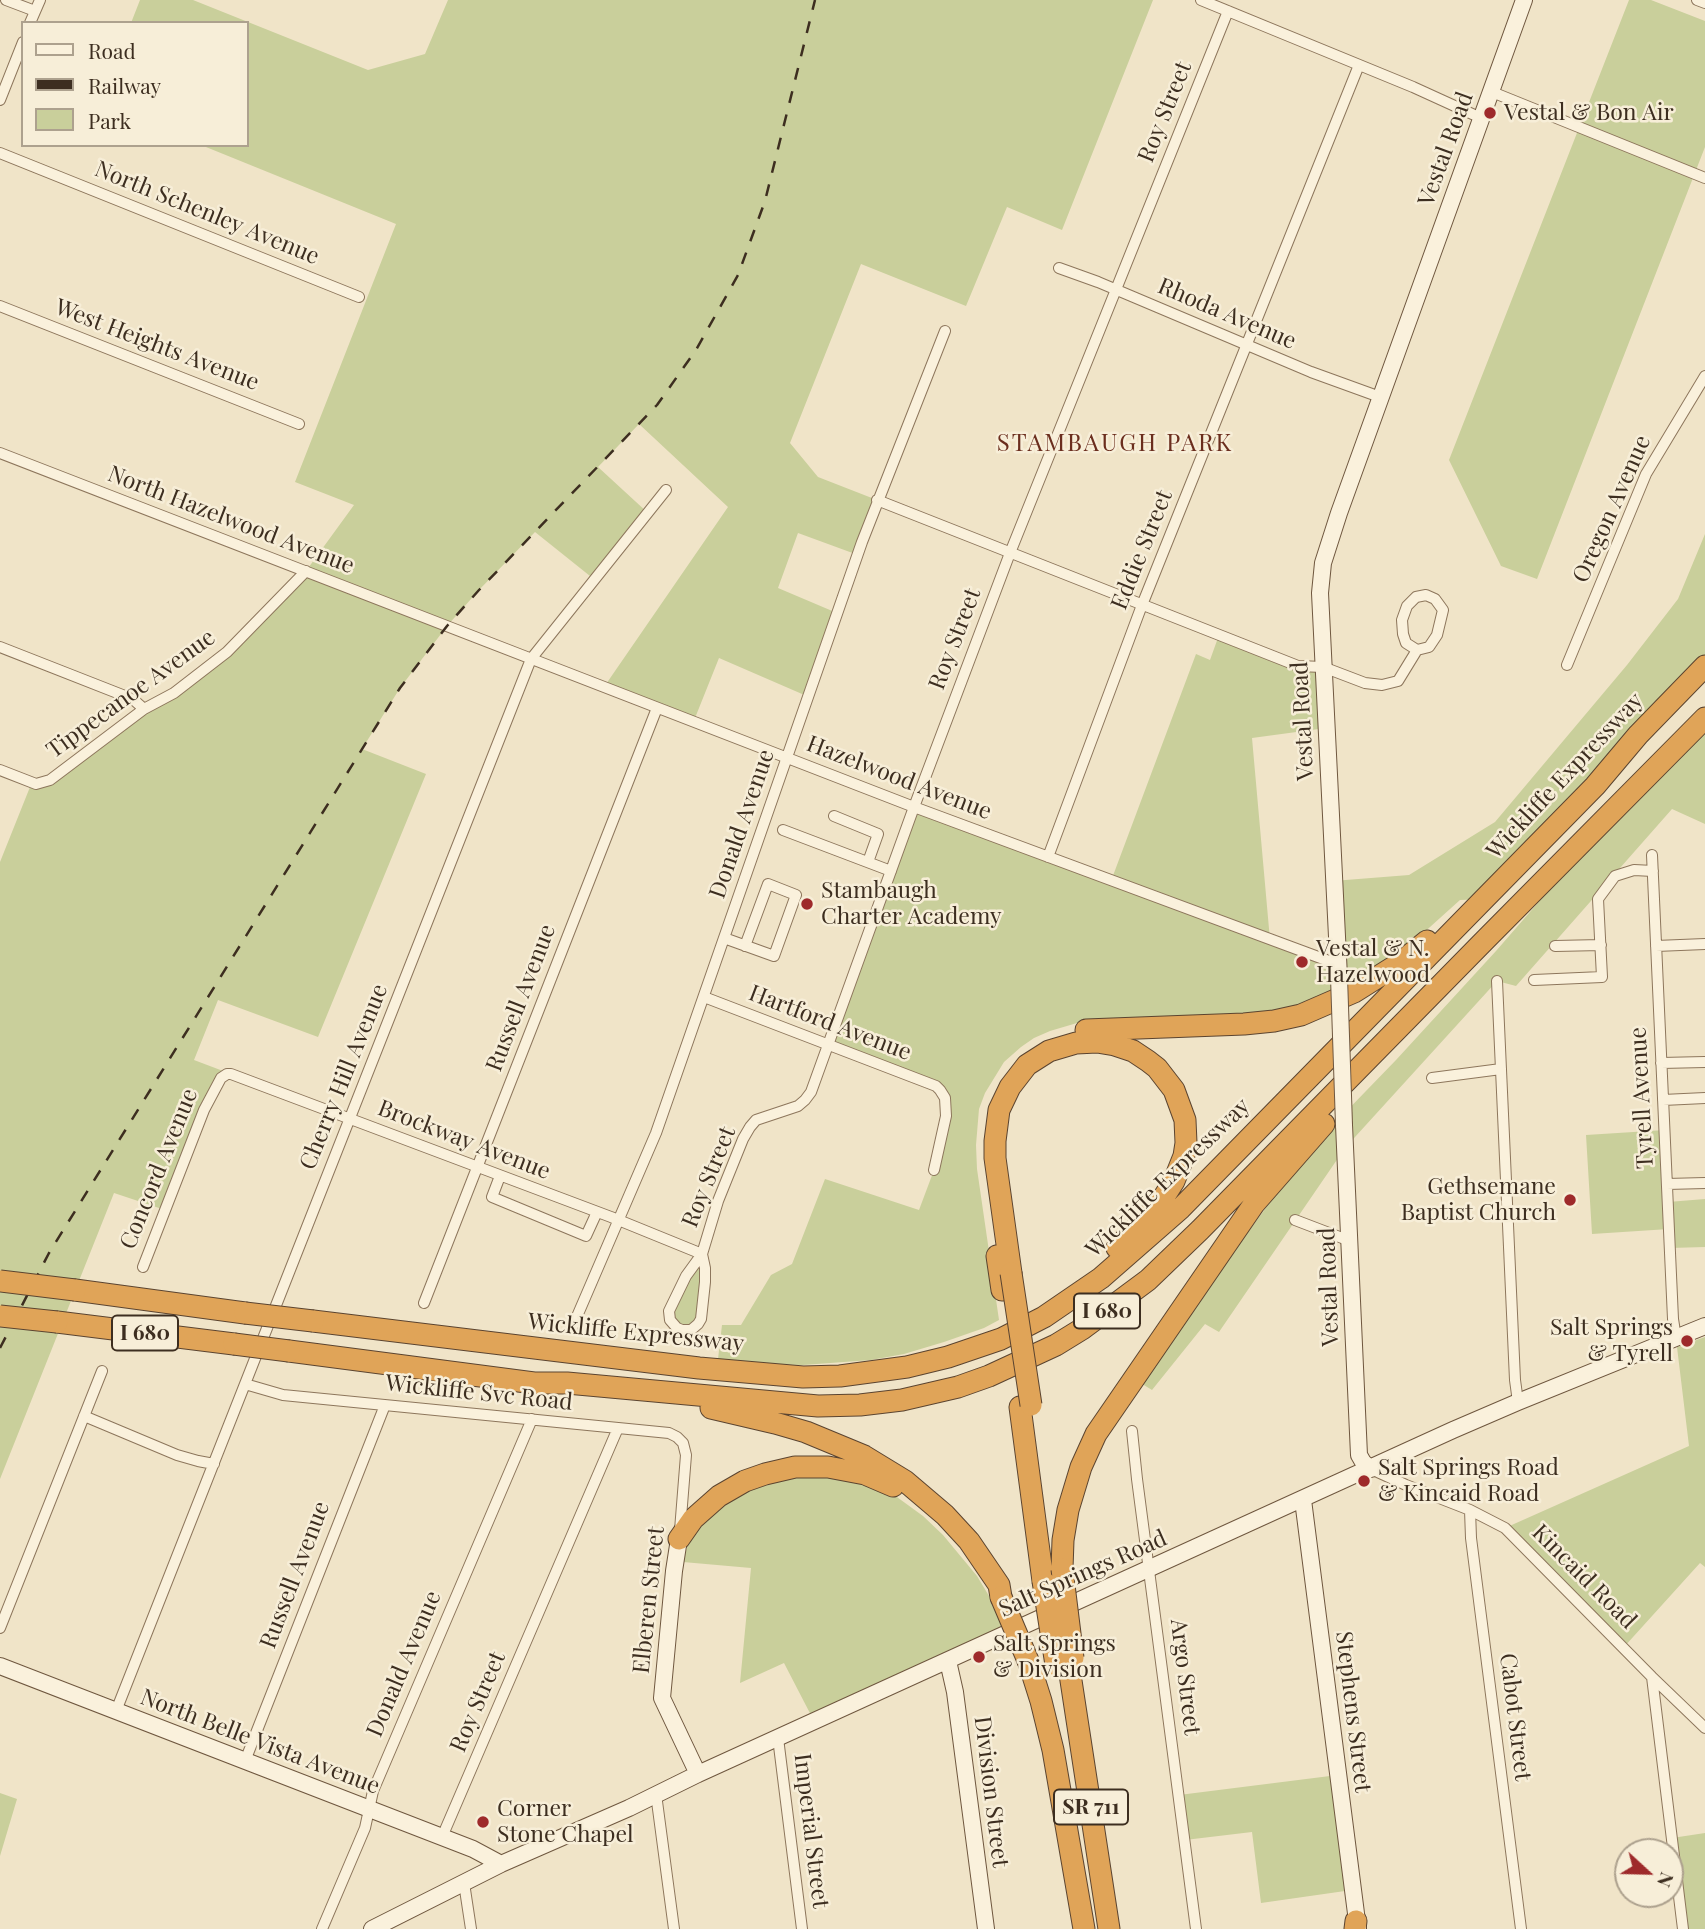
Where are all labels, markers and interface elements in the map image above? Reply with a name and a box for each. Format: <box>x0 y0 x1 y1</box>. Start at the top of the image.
legend <box>21 21 248 147</box>
text: Road <box>88 36 136 64</box>
street label: Roy Street <box>1132 58 1198 166</box>
text: Railway <box>88 71 161 99</box>
street label: Vestal Road <box>1413 88 1479 210</box>
place label: Vestal & Bon Air <box>1504 99 1674 127</box>
marker: Vestal & Bon Air <box>1482 105 1498 121</box>
text: Park <box>88 106 131 134</box>
street label: North Schenley Avenue <box>91 155 323 271</box>
street label: Rhoda Avenue <box>1154 272 1300 356</box>
street label: West Heights Avenue <box>51 293 263 397</box>
district label: STAMBAUGH PARK <box>999 430 1231 458</box>
street label: Oregon Avenue <box>1567 431 1657 587</box>
street label: North Hazelwood Avenue <box>104 460 358 580</box>
street label: Eddie Street <box>1105 486 1179 614</box>
street label: Roy Street <box>923 584 987 694</box>
street label: Tippecanoe Avenue <box>41 624 221 764</box>
street label: Vestal Road <box>1286 661 1320 781</box>
street label: Wickliffe Expressway <box>1481 687 1649 865</box>
street label: Hazelwood Avenue <box>803 730 995 826</box>
street label: Donald Avenue <box>704 746 780 902</box>
place label: Stambaugh Charter Academy <box>821 877 1002 931</box>
marker: Stambaugh Charter Academy <box>799 896 815 912</box>
street label: Russell Avenue <box>480 921 562 1075</box>
place label: Vestal & N. Hazelwood <box>1316 935 1430 989</box>
marker: Vestal & N. Hazelwood <box>1294 954 1310 970</box>
street label: Hartford Avenue <box>745 979 915 1067</box>
street label: Cherry Hill Avenue <box>294 980 394 1174</box>
street label: Tyrell Avenue <box>1625 1026 1659 1170</box>
street label: Concord Avenue <box>114 1085 204 1253</box>
street label: Wickliffe Expressway <box>1080 1093 1256 1263</box>
street label: Brockway Avenue <box>374 1094 554 1186</box>
street label: Roy Street <box>676 1123 742 1231</box>
place label: Gethsemane Baptist Church <box>1401 1173 1556 1227</box>
marker: Gethsemane Baptist Church <box>1562 1192 1578 1208</box>
street label: Vestal Road <box>1313 1227 1345 1347</box>
road number: I 680 <box>1074 1294 1140 1328</box>
street label: Wickliffe Expressway <box>527 1308 745 1358</box>
place label: Salt Springs & Tyrell <box>1550 1314 1673 1368</box>
road number: I 680 <box>112 1316 178 1350</box>
marker: Salt Springs & Tyrell <box>1679 1333 1695 1349</box>
street label: Wickliffe Svc Road <box>384 1369 574 1417</box>
place label: Salt Springs Road & Kincaid Road <box>1378 1454 1559 1508</box>
marker: Salt Springs Road & Kincaid Road <box>1356 1473 1372 1489</box>
street label: Russell Avenue <box>254 1498 336 1652</box>
street label: Kincaid Road <box>1526 1519 1642 1635</box>
street label: Elberen Street <box>628 1525 670 1675</box>
street label: Salt Springs Road <box>995 1525 1171 1623</box>
street label: Donald Avenue <box>361 1587 447 1741</box>
street label: Argo Street <box>1164 1617 1206 1737</box>
place label: Salt Springs & Division <box>993 1630 1116 1684</box>
street label: Stephens Street <box>1329 1630 1377 1794</box>
street label: Roy Street <box>445 1648 511 1756</box>
marker: Salt Springs & Division <box>971 1649 987 1665</box>
street label: Cabot Street <box>1493 1652 1537 1782</box>
street label: North Belle Vista Avenue <box>136 1684 384 1800</box>
street label: Division Street <box>968 1715 1014 1869</box>
street label: Imperial Street <box>788 1752 834 1910</box>
road number: SR 711 <box>1054 1790 1128 1825</box>
place label: Corner Stone Chapel <box>497 1795 634 1849</box>
marker: Corner Stone Chapel <box>475 1814 491 1830</box>
north arrow <box>1614 1838 1684 1908</box>
text: N <box>1652 1869 1681 1891</box>

